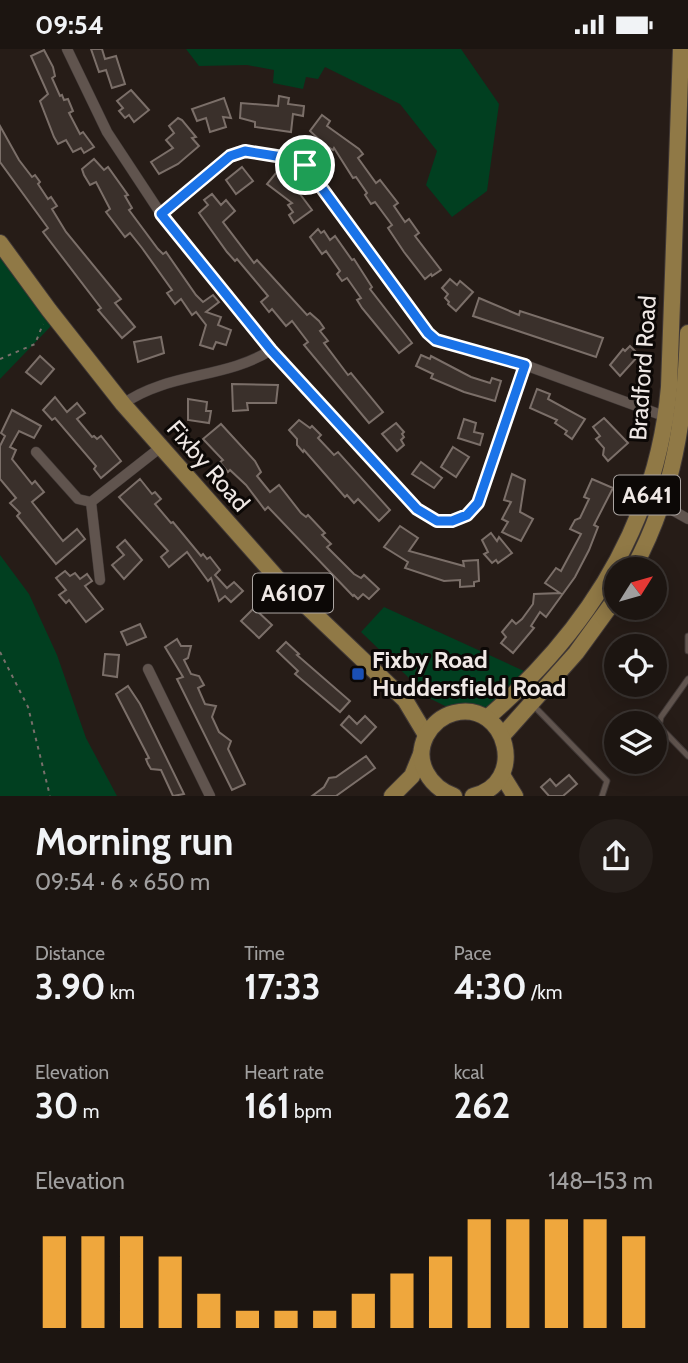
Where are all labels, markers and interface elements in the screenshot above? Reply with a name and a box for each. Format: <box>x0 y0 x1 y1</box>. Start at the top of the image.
text: 09:54 <box>35 9 104 41</box>
pin <box>275 135 335 195</box>
icon: arrive <box>286 146 324 184</box>
street label: Bradford Road <box>623 294 662 442</box>
street label: Fixby Road <box>161 414 256 517</box>
road number: A641 <box>614 475 680 515</box>
north arrow <box>604 557 667 619</box>
map controls <box>604 557 667 774</box>
road number: A6107 <box>253 573 333 613</box>
button: locate <box>604 634 667 697</box>
place label: Fixby Road Huddersfield Road <box>372 645 566 702</box>
marker: Fixby Road Huddersfield Road <box>350 666 366 682</box>
button: layers <box>604 711 667 774</box>
text: Morning run <box>35 818 234 865</box>
button: share <box>579 819 653 893</box>
text: 09:54 · 6 × 650 m <box>35 868 210 896</box>
text: Distance <box>35 942 105 965</box>
text: Time <box>244 942 285 965</box>
text: Pace <box>454 942 492 965</box>
text: 3.90 <box>35 965 106 1008</box>
text: 17:33 <box>244 965 321 1008</box>
text: 4:30 <box>454 965 527 1008</box>
text: km <box>106 981 135 1004</box>
text: /km <box>527 981 562 1004</box>
text: Elevation <box>35 1061 109 1084</box>
text: Heart rate <box>244 1061 324 1084</box>
text: kcal <box>454 1061 484 1084</box>
text: 30 <box>35 1084 79 1127</box>
text: 161 <box>244 1084 290 1127</box>
text: 262 <box>454 1084 510 1127</box>
text: m <box>79 1100 100 1123</box>
text: bpm <box>290 1100 332 1123</box>
text: Elevation <box>35 1167 125 1195</box>
text: 148–153 m <box>548 1167 653 1195</box>

